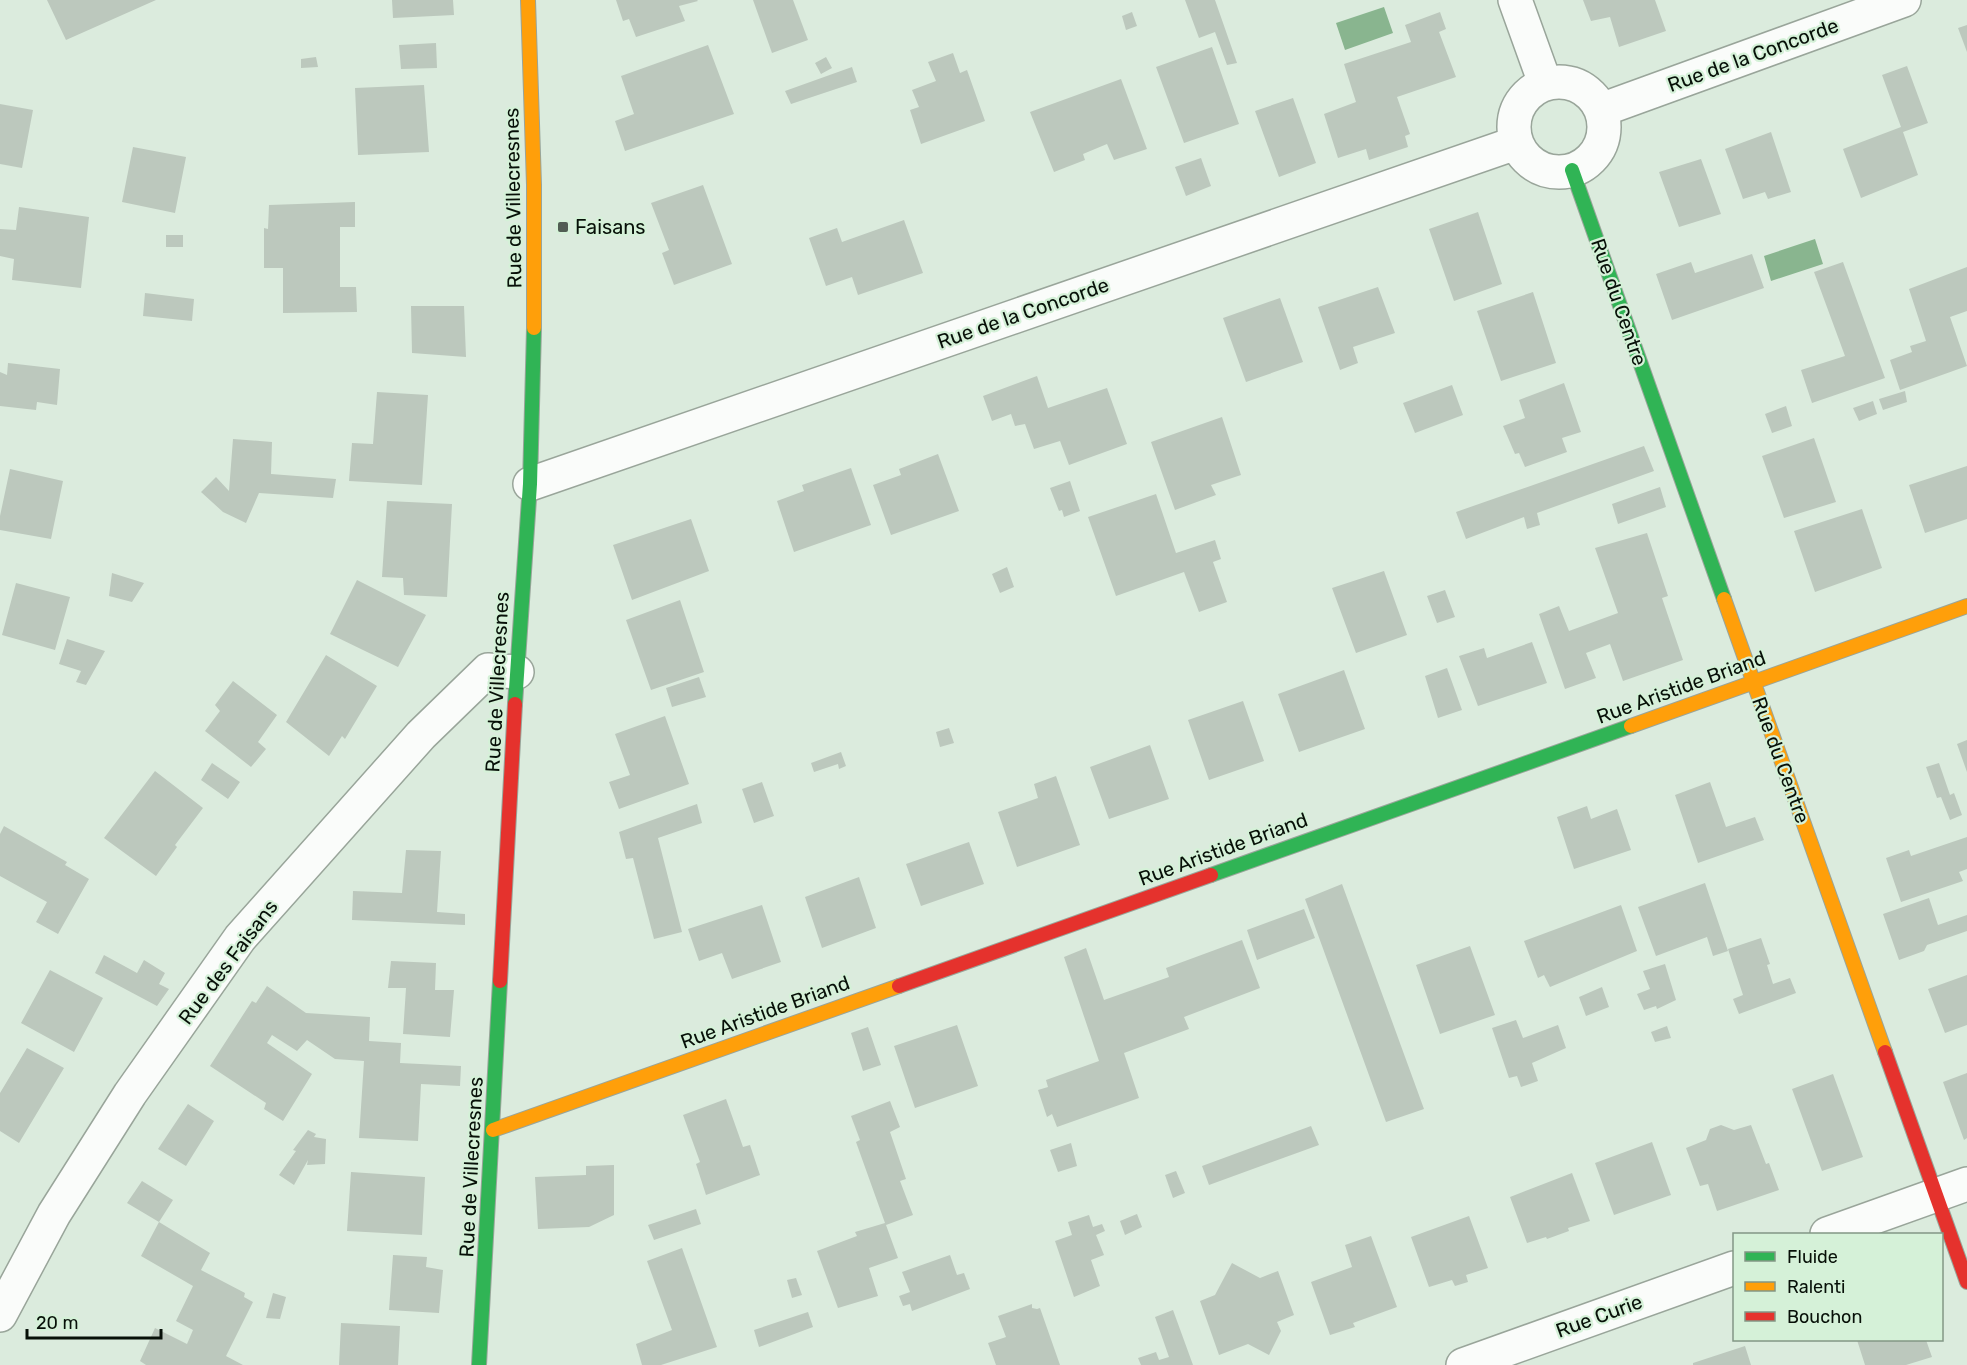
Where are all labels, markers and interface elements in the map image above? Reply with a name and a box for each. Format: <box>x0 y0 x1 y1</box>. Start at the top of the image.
street label: Rue de la Concorde <box>1664 13 1842 97</box>
street label: Rue de Villecresnes <box>499 107 527 289</box>
place label: Faisans <box>575 215 646 239</box>
marker: Faisans <box>556 220 570 234</box>
street label: Rue du Centre <box>1586 235 1652 369</box>
street label: Rue de la Concorde <box>934 272 1112 354</box>
street label: Rue de Villecresnes <box>480 591 514 773</box>
street label: Rue Aristide Briand <box>1593 645 1769 729</box>
street label: Rue du Centre <box>1747 693 1815 827</box>
street label: Rue Aristide Briand <box>1135 807 1311 891</box>
street label: Rue des Faisans <box>173 895 283 1029</box>
street label: Rue Aristide Briand <box>677 970 853 1054</box>
street label: Rue de Villecresnes <box>454 1076 488 1258</box>
legend <box>1733 1233 1943 1341</box>
text: Fluide <box>1787 1246 1838 1268</box>
text: Ralenti <box>1787 1276 1845 1298</box>
street label: Rue Curie <box>1552 1289 1646 1343</box>
scale bar <box>27 1302 160 1340</box>
text: Bouchon <box>1787 1306 1862 1328</box>
text: 20 m <box>36 1312 78 1334</box>

